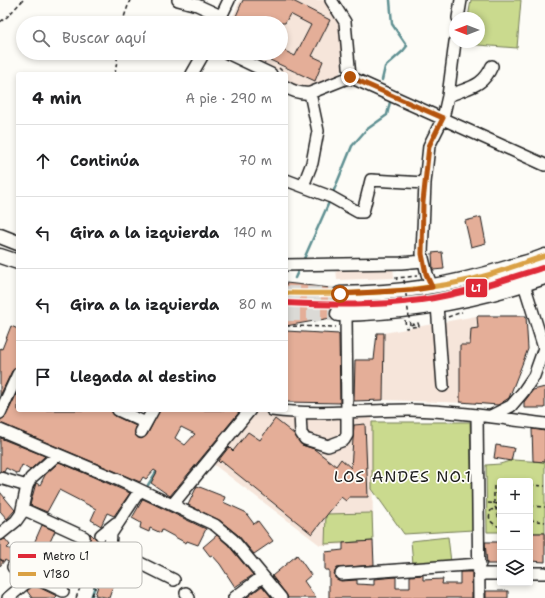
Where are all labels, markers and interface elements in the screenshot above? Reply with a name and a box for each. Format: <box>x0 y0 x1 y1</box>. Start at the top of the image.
north arrow <box>449 12 485 48</box>
search box <box>16 16 288 60</box>
icon: search <box>30 27 52 49</box>
text: Buscar aquí <box>62 28 146 48</box>
route end <box>341 68 359 86</box>
text: 4 min <box>32 87 82 109</box>
text: A pie · 290 m <box>186 90 272 107</box>
icon: ahead <box>32 150 54 172</box>
text: Continúa <box>70 151 139 171</box>
text: 70 m <box>238 152 272 169</box>
icon: left <box>32 222 54 244</box>
text: Gira a la izquierda <box>70 223 219 243</box>
text: 140 m <box>233 224 272 241</box>
line badge: L1 <box>465 278 488 298</box>
text: L1 <box>471 281 481 296</box>
route start <box>331 285 349 303</box>
icon: left <box>32 294 54 316</box>
text: Gira a la izquierda <box>70 295 219 315</box>
text: 80 m <box>238 296 272 313</box>
icon: arrive <box>32 366 54 388</box>
text: Llegada al destino <box>70 367 217 387</box>
district label: LOS ANDES NO.1 <box>334 466 472 487</box>
map controls <box>497 478 533 586</box>
button: + <box>497 478 533 514</box>
button: − <box>497 514 533 550</box>
legend <box>10 542 142 588</box>
text: Metro L1 <box>43 549 89 564</box>
button: layers <box>497 550 533 586</box>
text: V180 <box>43 567 70 582</box>

